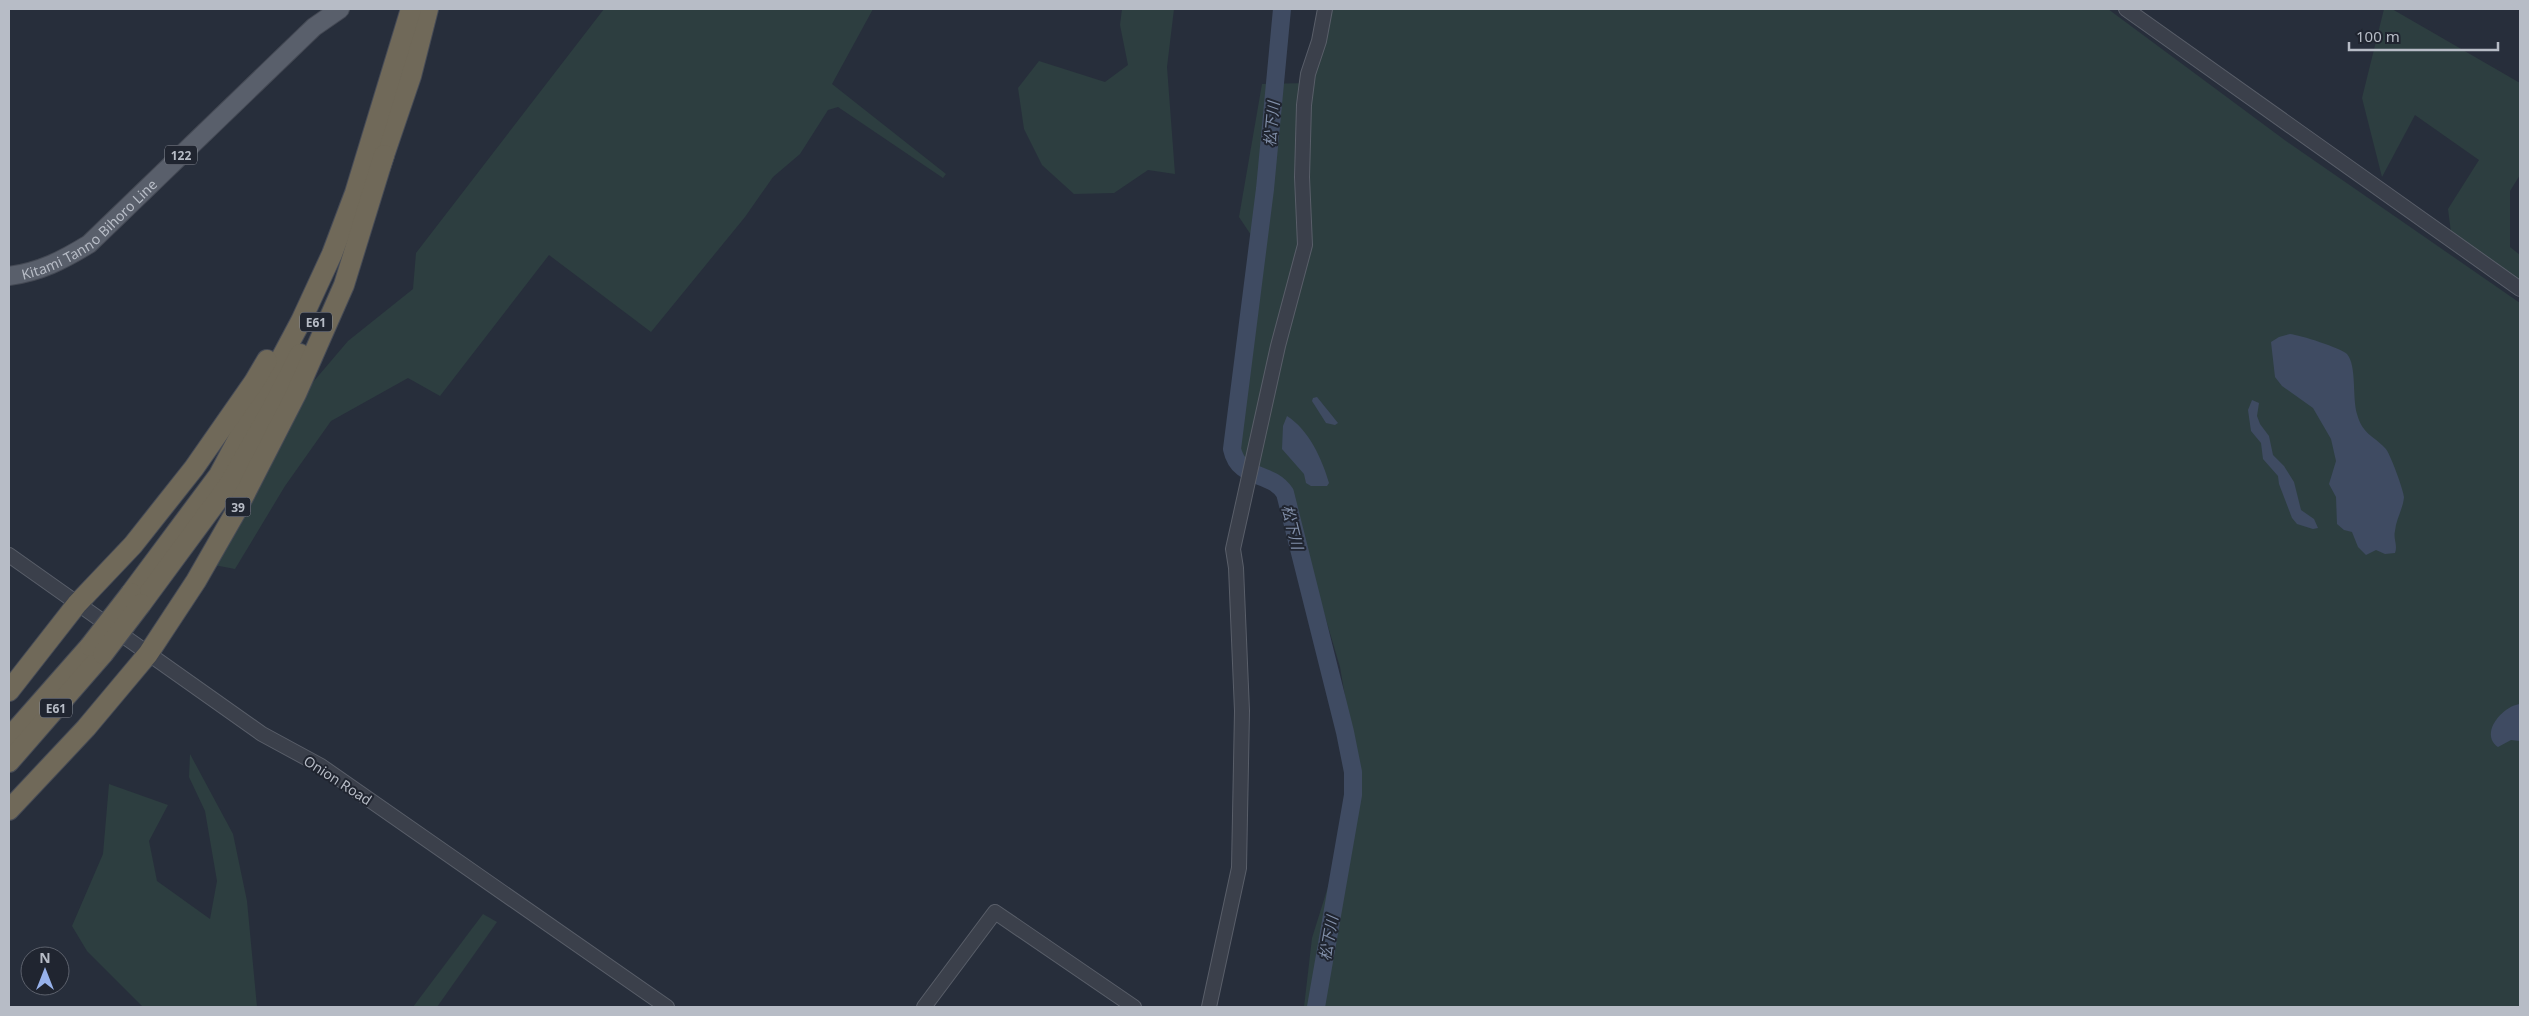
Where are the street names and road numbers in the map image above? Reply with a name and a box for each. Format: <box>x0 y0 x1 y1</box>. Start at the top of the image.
road number: 122 <box>165 146 197 164</box>
street label: Kitami Tanno Bihoro Line <box>19 174 161 283</box>
road number: E61 <box>300 313 332 332</box>
road number: 39 <box>226 498 250 516</box>
road number: E61 <box>40 698 72 718</box>
street label: Onion Road <box>300 751 376 809</box>

